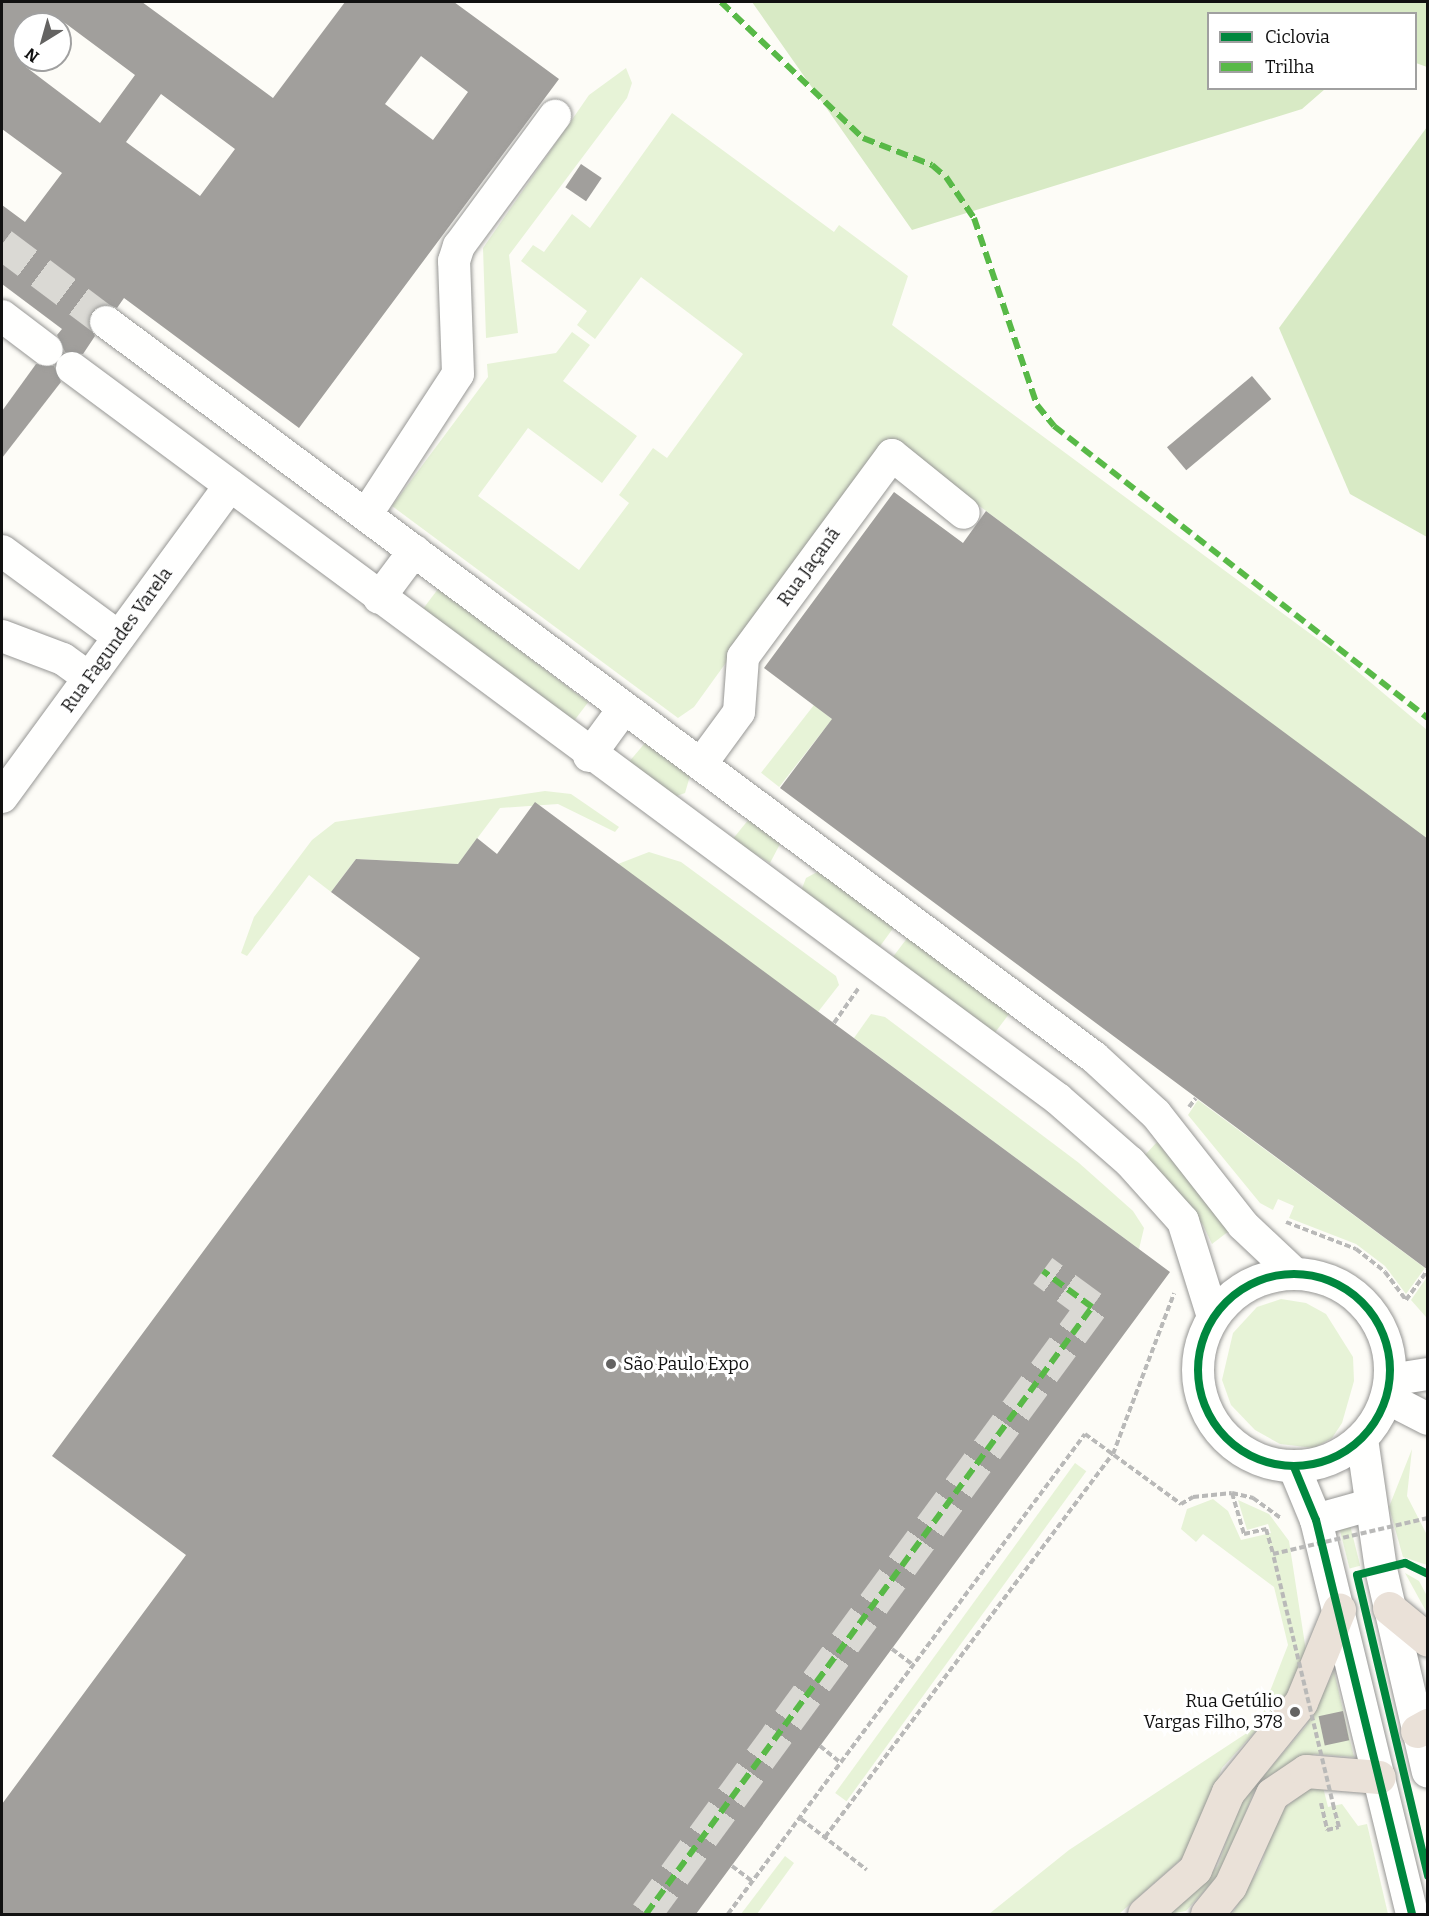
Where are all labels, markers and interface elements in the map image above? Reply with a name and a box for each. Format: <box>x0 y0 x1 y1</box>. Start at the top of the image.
north arrow <box>12 12 72 72</box>
legend <box>1207 12 1417 90</box>
text: Ciclovia <box>1265 26 1330 48</box>
text: N <box>21 44 43 66</box>
text: Trilha <box>1265 56 1314 78</box>
street label: Rua Jaçanã <box>773 524 845 610</box>
street label: Rua Fagundes Varela <box>57 563 177 717</box>
place label: São Paulo Expo <box>623 1353 749 1375</box>
marker: São Paulo Expo <box>604 1357 618 1371</box>
place label: Rua Getúlio Vargas Filho, 378 <box>1144 1691 1283 1734</box>
marker: Rua Getúlio Vargas Filho, 378 <box>1288 1705 1302 1719</box>

